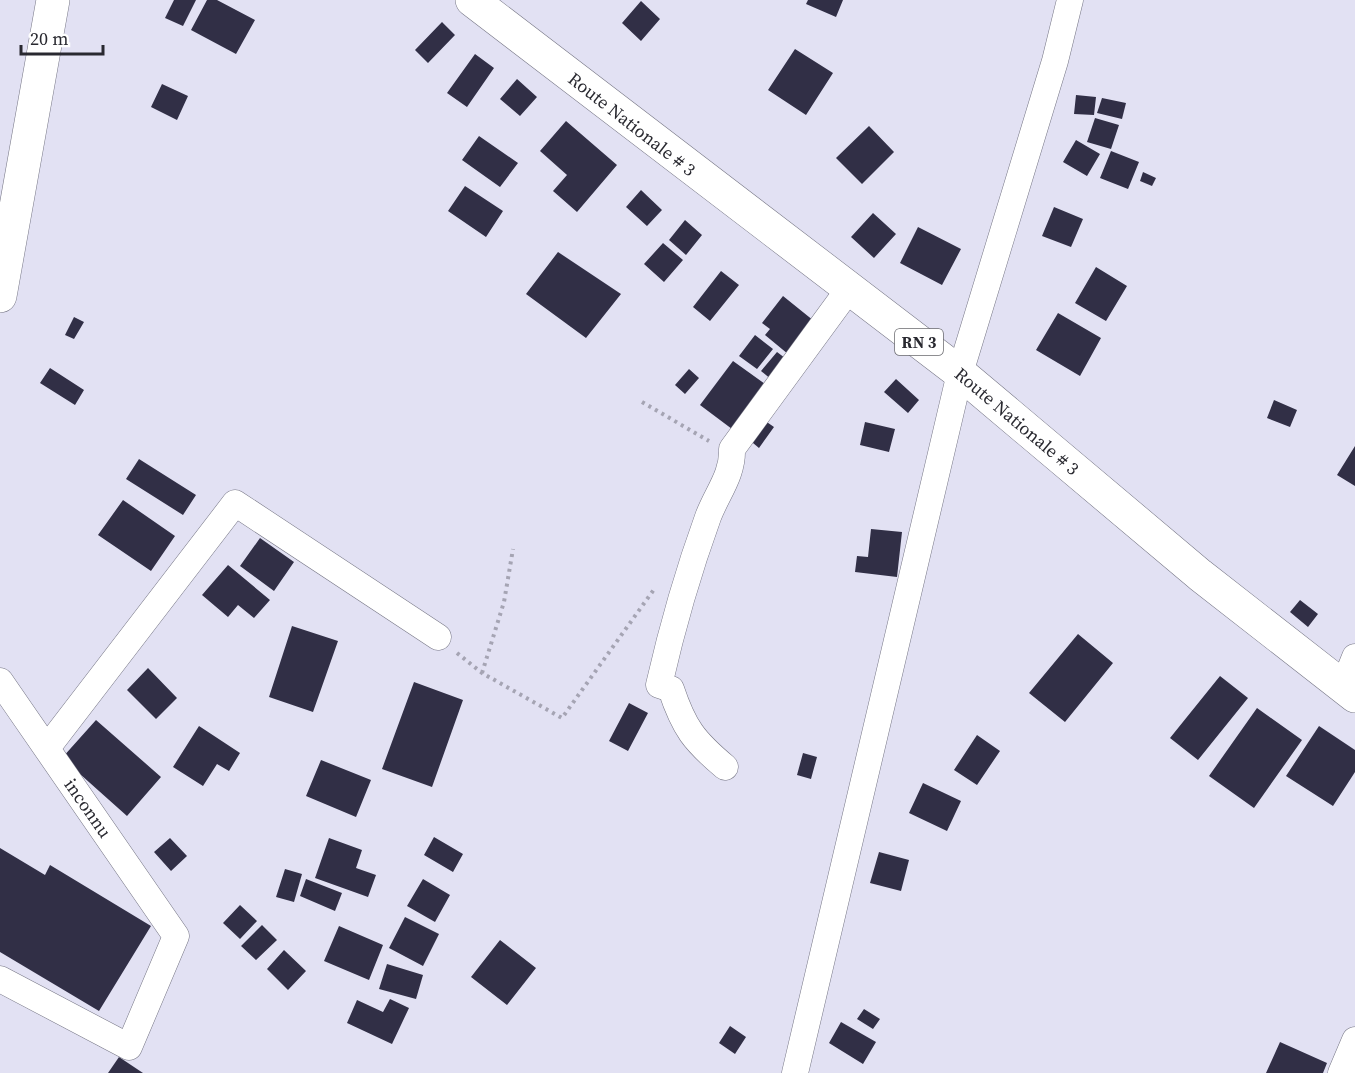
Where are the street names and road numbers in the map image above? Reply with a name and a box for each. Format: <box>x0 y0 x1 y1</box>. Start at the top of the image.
street label: Route Nationale # 3 <box>563 66 701 182</box>
road number: RN 3 <box>895 329 943 355</box>
street label: Route Nationale # 3 <box>949 361 1085 481</box>
street label: inconnu <box>58 773 118 843</box>

